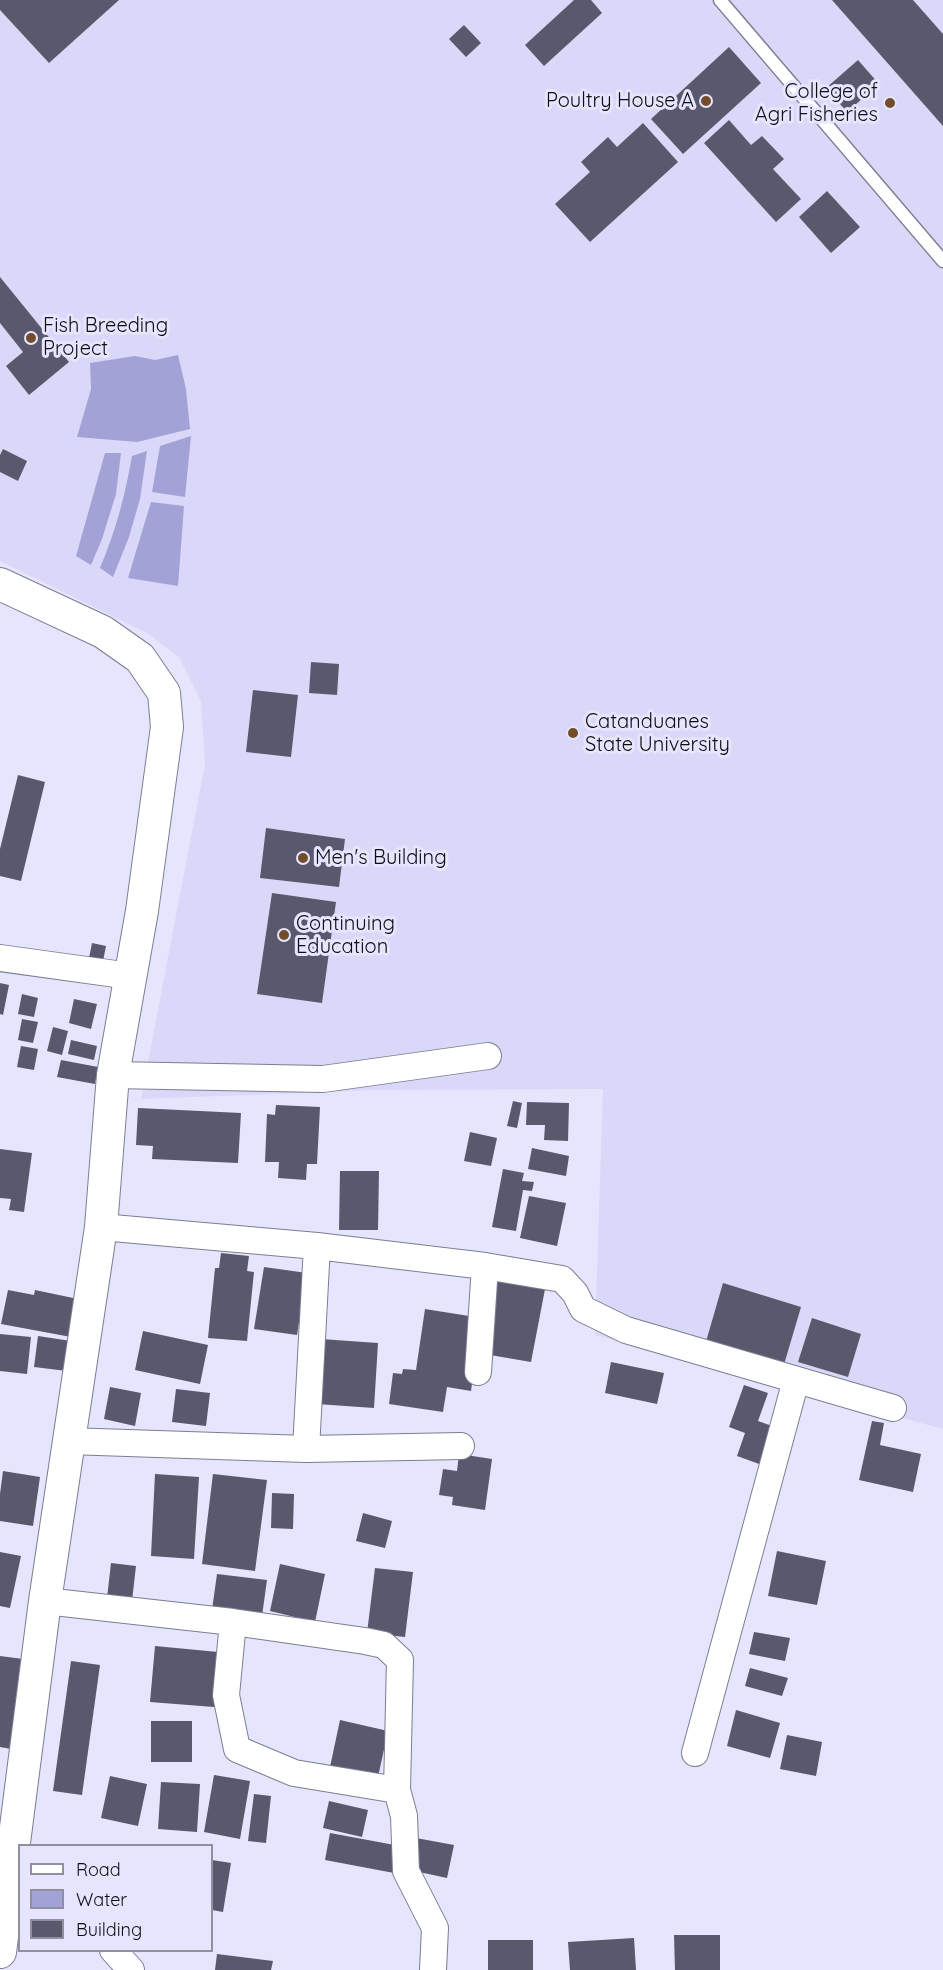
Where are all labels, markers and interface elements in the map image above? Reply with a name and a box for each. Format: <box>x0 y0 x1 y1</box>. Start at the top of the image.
place label: College of Agri Fisheries <box>755 80 878 127</box>
place label: Poultry House A <box>546 89 694 113</box>
marker: Poultry House A <box>699 94 713 108</box>
marker: College of Agri Fisheries <box>883 96 897 110</box>
place label: Fish Breeding Project <box>43 314 168 361</box>
marker: Fish Breeding Project <box>24 331 38 345</box>
place label: Catanduanes State University <box>585 710 730 757</box>
marker: Catanduanes State University <box>566 726 580 740</box>
place label: Men's Building <box>315 846 447 870</box>
marker: Men's Building <box>296 851 310 865</box>
place label: Continuing Education <box>296 912 395 959</box>
marker: Continuing Education <box>277 928 291 942</box>
legend <box>18 1844 213 1952</box>
text: Road <box>76 1858 121 1881</box>
text: Water <box>76 1888 127 1911</box>
text: Building <box>76 1918 142 1941</box>

